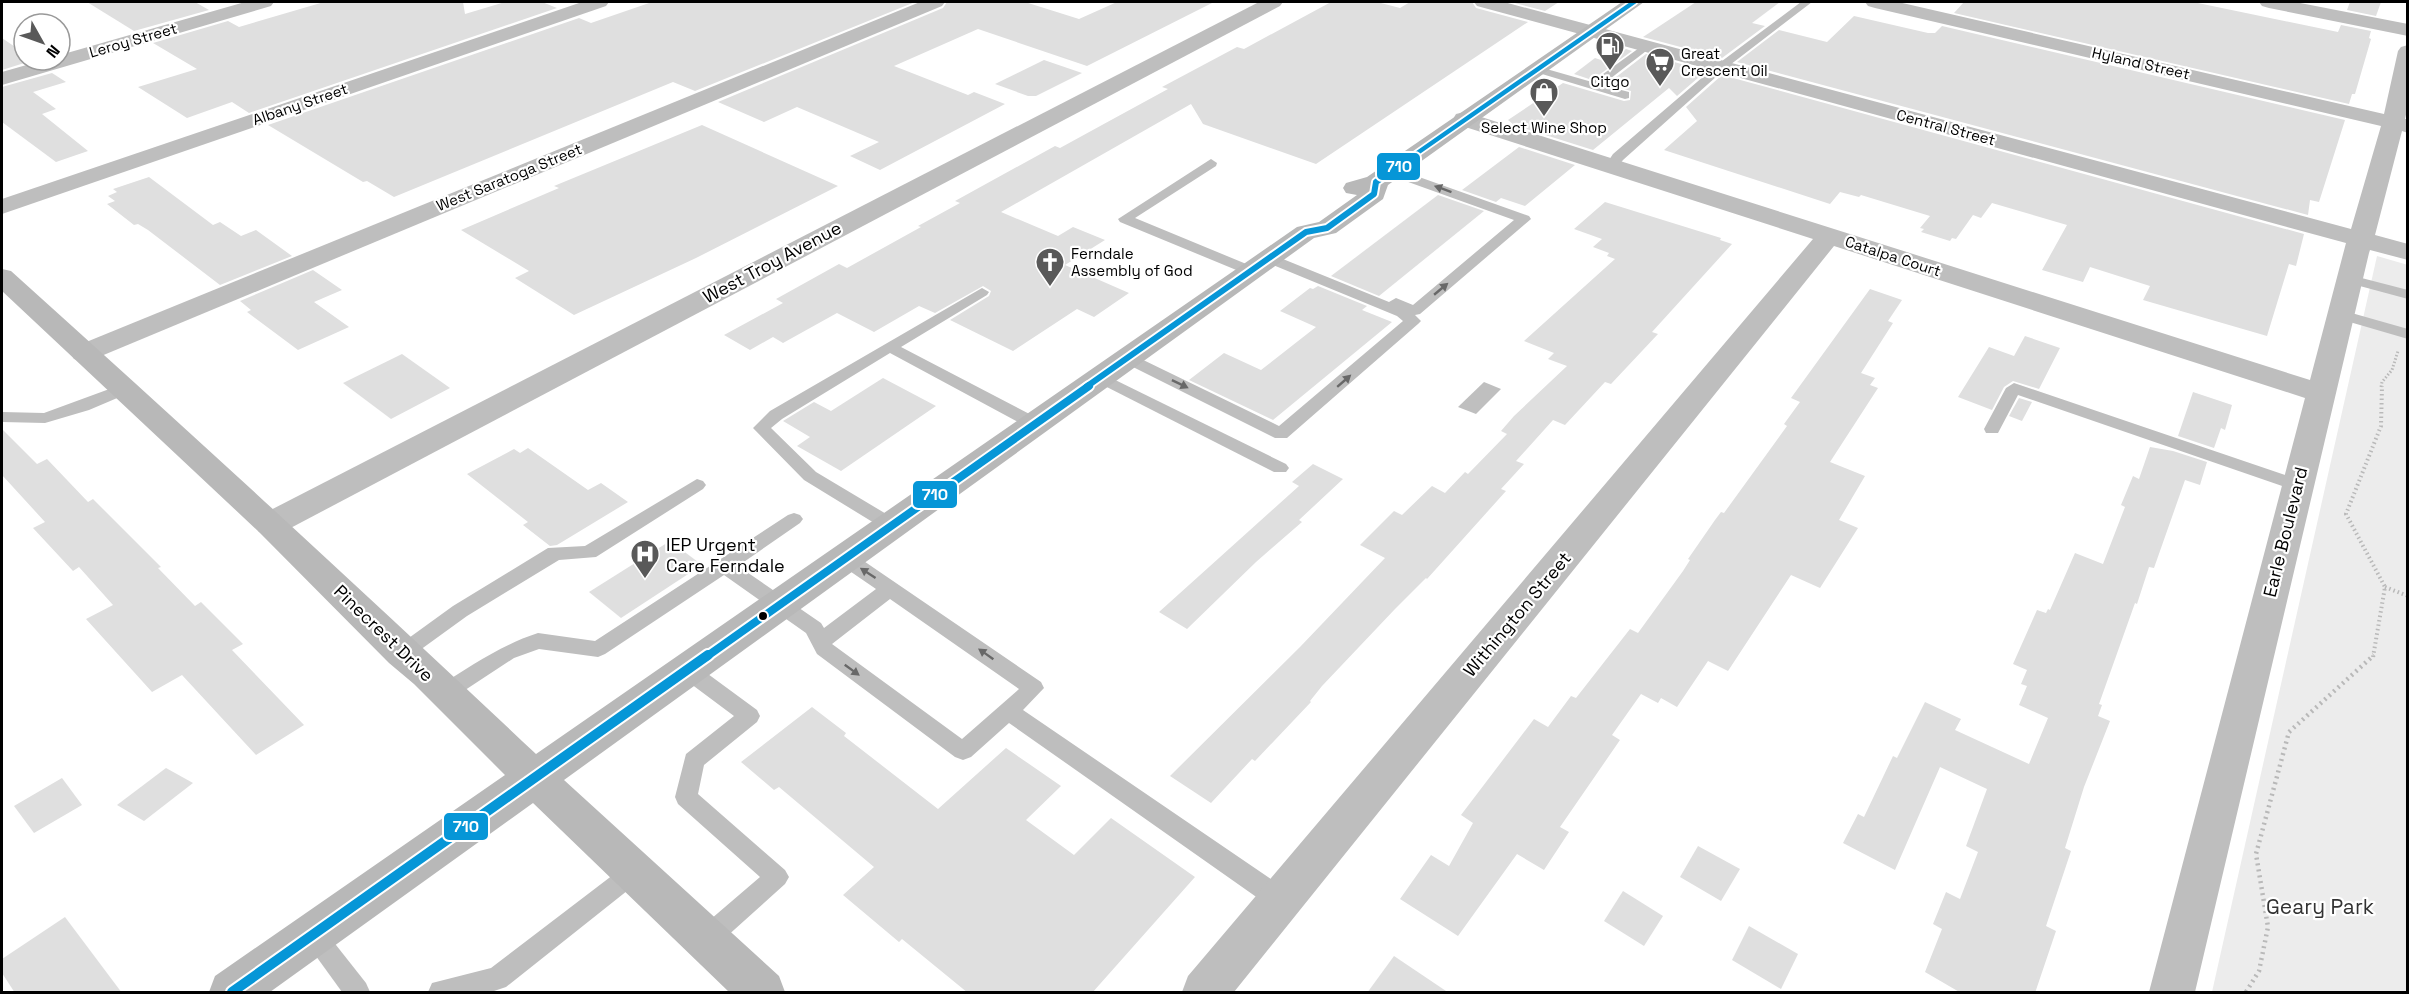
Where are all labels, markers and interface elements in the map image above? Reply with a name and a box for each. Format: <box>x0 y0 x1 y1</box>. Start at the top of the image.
north arrow <box>12 12 72 72</box>
street label: Leroy Street <box>87 18 179 62</box>
fuel station icon: Citgo <box>1594 30 1626 72</box>
text: N <box>42 40 65 62</box>
street label: Hyland Street <box>2090 43 2192 84</box>
place label: Great Crescent Oil <box>1681 44 1768 80</box>
supermarket icon: Great Crescent Oil <box>1644 46 1676 88</box>
place label: Citgo <box>1591 72 1629 91</box>
shop icon: Select Wine Shop <box>1528 76 1560 118</box>
street label: Albany Street <box>250 79 350 129</box>
street label: Central Street <box>1894 105 1998 149</box>
place label: Select Wine Shop <box>1481 118 1607 137</box>
street label: West Saratoga Street <box>433 139 585 215</box>
line badge: 710 <box>1376 152 1421 181</box>
text: 710 <box>1386 156 1412 177</box>
one-way arrow <box>1434 184 1452 194</box>
street label: West Troy Avenue <box>699 216 845 308</box>
street label: Catalpa Court <box>1843 232 1943 280</box>
place label: Ferndale Assembly of God <box>1071 244 1193 280</box>
church icon: Ferndale Assembly of God <box>1034 246 1066 288</box>
one-way arrow <box>1433 283 1448 296</box>
one-way arrow <box>1336 374 1351 388</box>
one-way arrow <box>1171 380 1188 389</box>
street label: Earle Boulevard <box>2258 464 2312 600</box>
line badge: 710 <box>912 480 958 509</box>
text: 710 <box>922 484 948 505</box>
place label: IEP Urgent Care Ferndale <box>666 533 785 577</box>
hospital icon: IEP Urgent Care Ferndale <box>629 538 661 580</box>
street label: Withington Street <box>1458 547 1576 681</box>
one-way arrow <box>860 567 876 579</box>
street label: Pinecrest Drive <box>329 580 439 686</box>
unlabelled marker <box>757 610 769 622</box>
one-way arrow <box>978 648 994 660</box>
one-way arrow <box>843 664 859 676</box>
line badge: 710 <box>443 812 489 841</box>
text: 710 <box>453 816 479 837</box>
park label: Geary Park <box>2266 893 2374 920</box>

